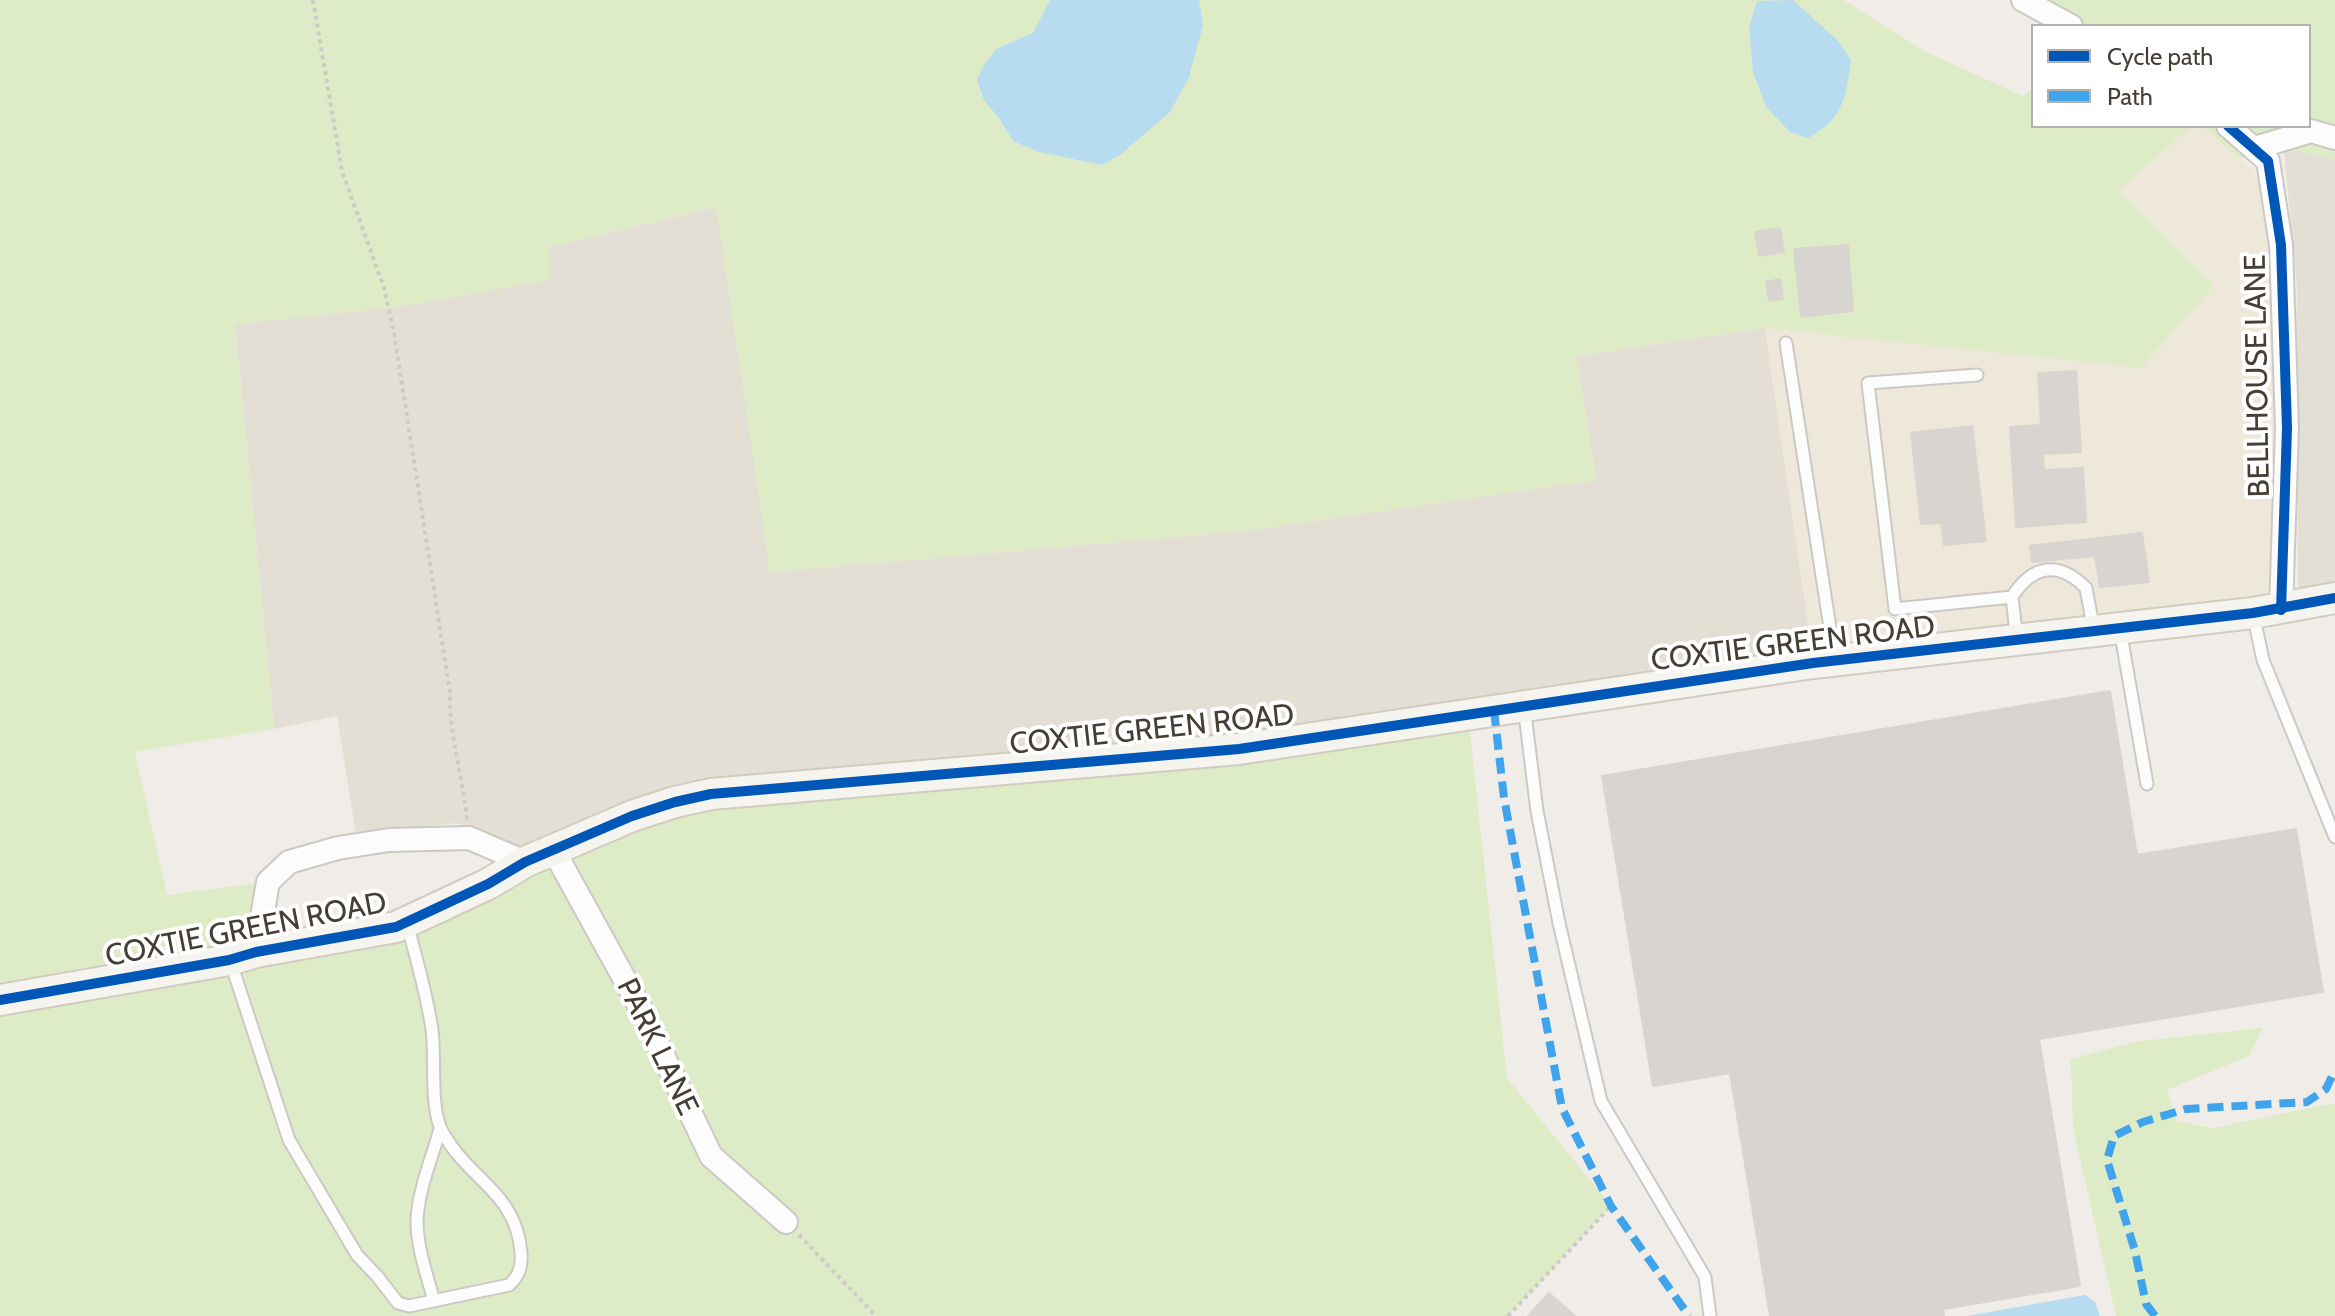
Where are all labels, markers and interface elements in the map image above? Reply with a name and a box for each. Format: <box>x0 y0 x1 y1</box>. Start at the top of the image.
legend <box>2031 24 2311 128</box>
text: Cycle path <box>2107 42 2213 71</box>
text: Path <box>2107 82 2153 111</box>
street label: BELLHOUSE LANE <box>2238 254 2278 498</box>
street label: COXTIE GREEN ROAD <box>1649 609 1937 679</box>
street label: COXTIE GREEN ROAD <box>1008 697 1296 763</box>
street label: COXTIE GREEN ROAD <box>102 885 390 975</box>
street label: PARK LANE <box>608 973 706 1121</box>

